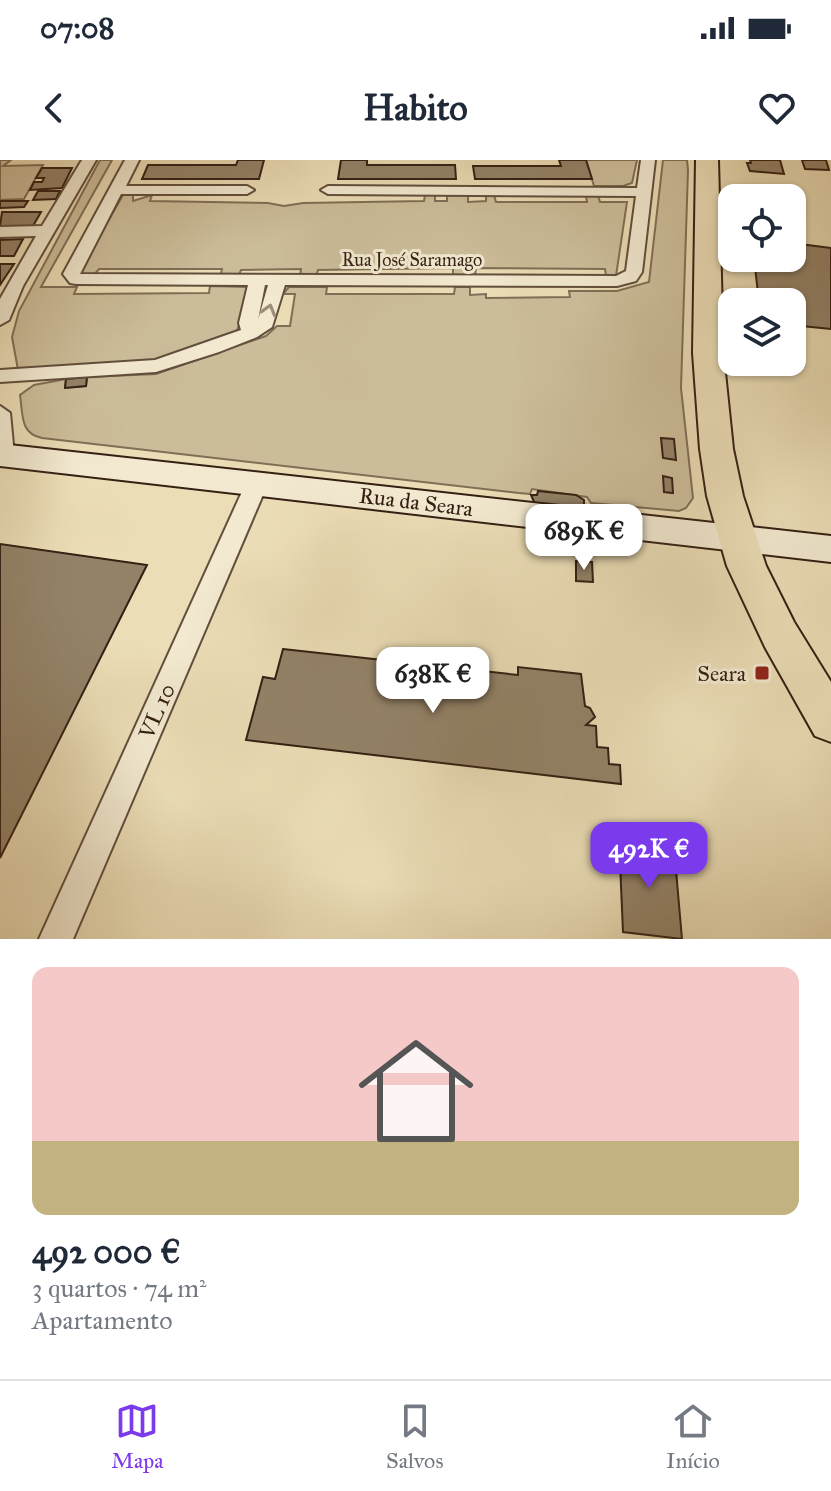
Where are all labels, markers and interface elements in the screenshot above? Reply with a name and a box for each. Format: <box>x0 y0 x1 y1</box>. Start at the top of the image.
text: 07:08 <box>40 10 114 46</box>
icon: back <box>32 86 76 130</box>
text: Habito <box>363 86 468 130</box>
icon: heart <box>755 86 799 130</box>
map controls <box>718 184 806 376</box>
button: locate <box>718 184 806 272</box>
street label: Rua José Saramago <box>342 249 482 272</box>
button: layers <box>718 288 806 376</box>
one-way arrow <box>260 304 276 317</box>
street label: Rua da Seara <box>357 482 475 522</box>
pin: 689K € <box>519 504 649 572</box>
text: 689K € <box>544 514 624 546</box>
pin: 638K € <box>368 647 498 715</box>
text: 638K € <box>394 657 472 689</box>
place label: Seara <box>697 660 747 687</box>
marker: Seara <box>753 664 771 682</box>
street label: VL 10 <box>133 679 181 744</box>
pin: 492K € <box>584 822 714 890</box>
text: 492K € <box>608 832 690 864</box>
icon: home <box>344 1019 488 1163</box>
text: 492 000 € <box>32 1231 181 1272</box>
text: 3 quartos · 74 m² <box>32 1272 207 1304</box>
text: Apartamento <box>32 1304 173 1336</box>
tab: Mapa <box>111 1399 164 1474</box>
tab: Salvos <box>386 1399 443 1474</box>
tab: Início <box>666 1399 720 1474</box>

